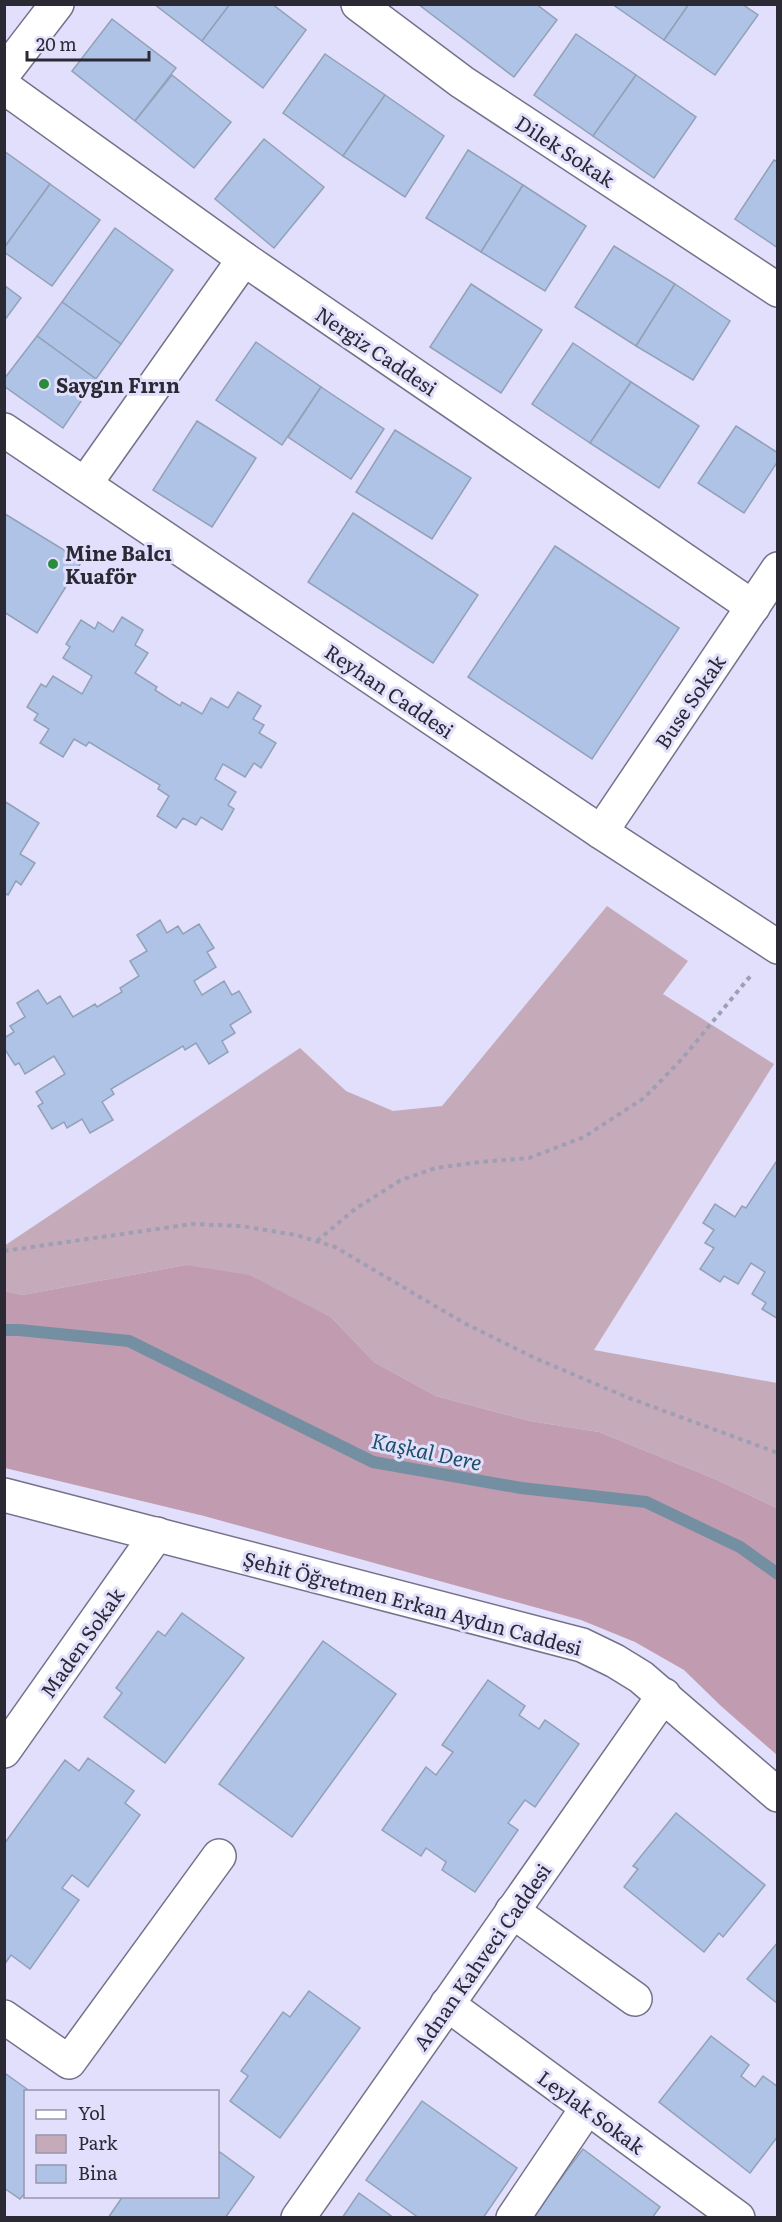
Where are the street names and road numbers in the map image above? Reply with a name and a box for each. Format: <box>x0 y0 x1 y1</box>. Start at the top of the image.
street label: Dilek Sokak <box>510 107 622 194</box>
street label: Nergiz Caddesi <box>310 298 444 402</box>
street label: Reyhan Caddesi <box>319 636 461 745</box>
street label: Buse Sokak <box>646 647 732 754</box>
street label: Şehit Öğretmen Erkan Aydın Caddesi <box>240 1542 586 1662</box>
street label: Maden Sokak <box>32 1580 131 1703</box>
street label: Adnan Kahveci Caddesi <box>405 1856 557 2056</box>
street label: Leylak Sokak <box>532 2062 652 2161</box>

